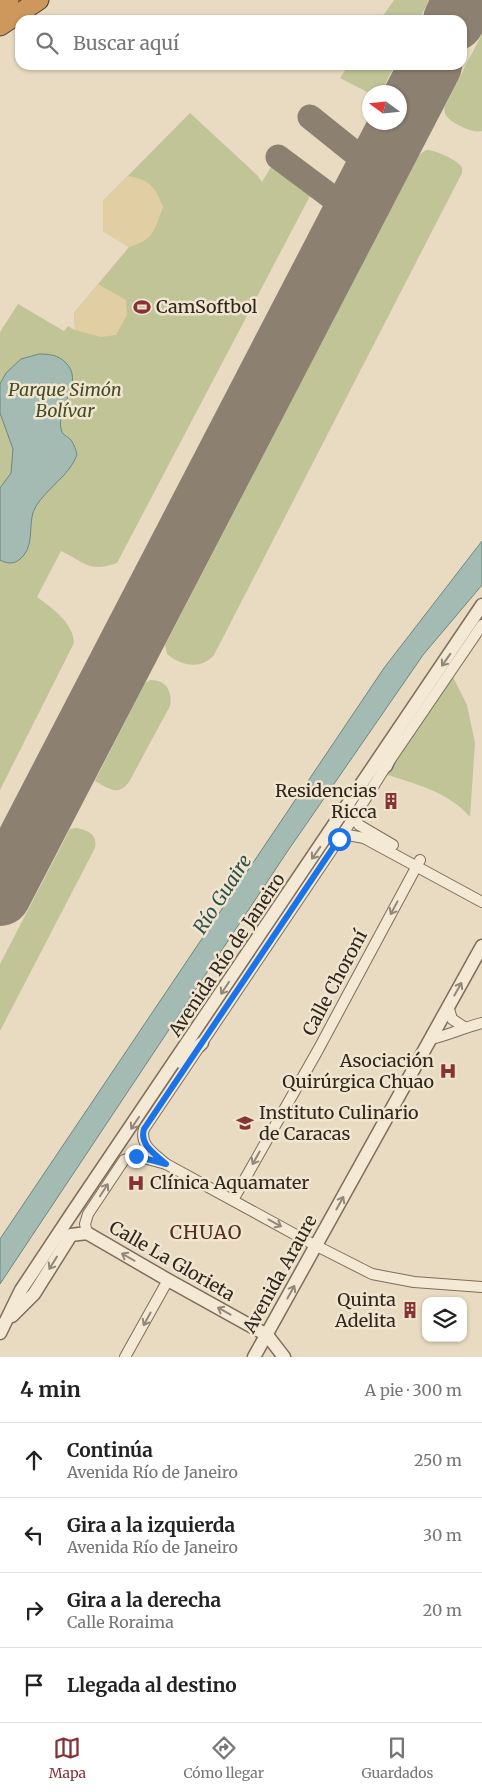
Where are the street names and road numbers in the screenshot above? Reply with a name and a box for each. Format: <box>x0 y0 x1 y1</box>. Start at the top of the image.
street label: Avenida Río de Janeiro <box>163 869 290 1042</box>
street label: Calle Choroní <box>297 925 373 1040</box>
street label: Avenida Araure <box>237 1210 322 1338</box>
street label: Calle La Glorieta <box>105 1215 239 1306</box>

